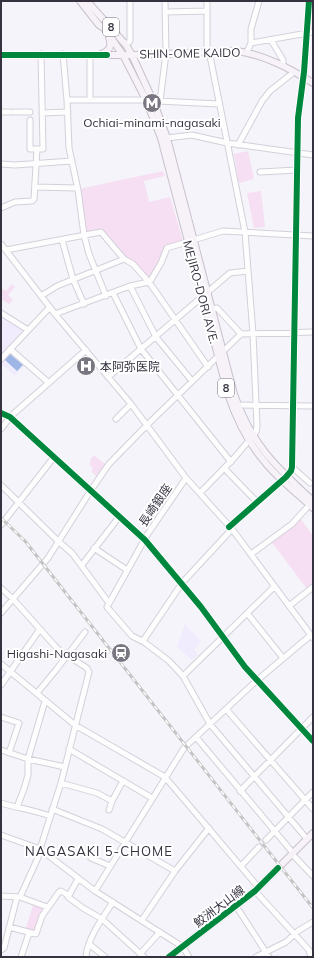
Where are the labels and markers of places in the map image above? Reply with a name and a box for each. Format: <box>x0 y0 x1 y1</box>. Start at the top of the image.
metro station icon: Ochiai-minami-nagasaki <box>141 92 163 114</box>
place label: Ochiai-minami-nagasaki <box>83 115 221 130</box>
hospital icon: 本阿弥医院 <box>75 355 97 377</box>
place label: 本阿弥医院 <box>100 359 160 374</box>
station icon: Higashi-Nagasaki <box>110 642 132 664</box>
place label: Higashi-Nagasaki <box>7 646 107 661</box>

